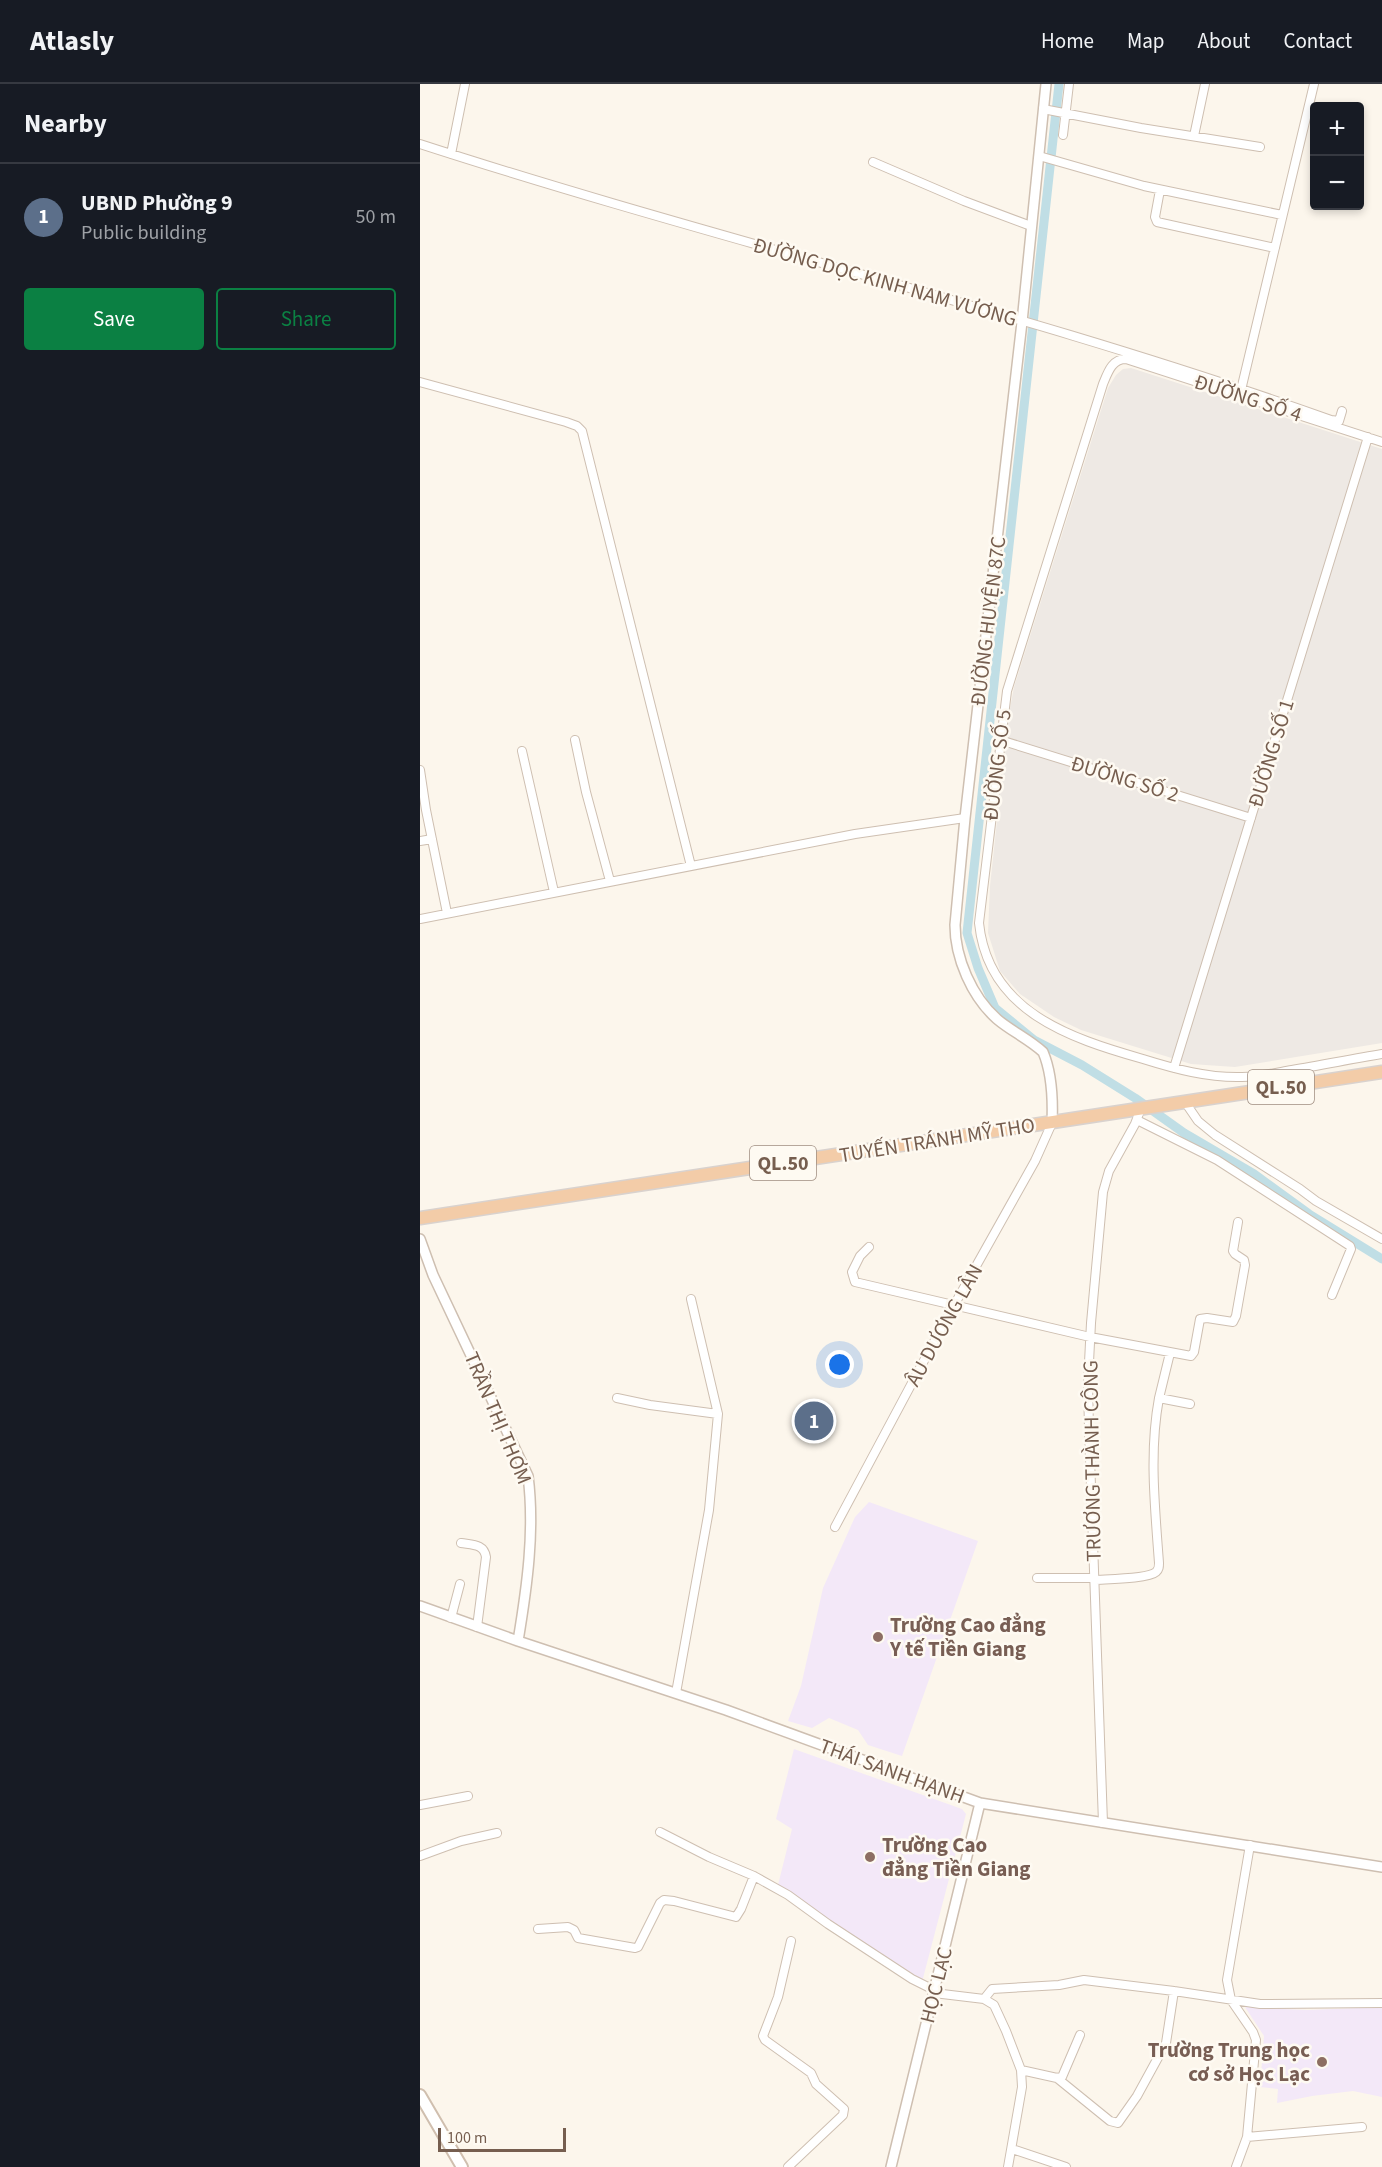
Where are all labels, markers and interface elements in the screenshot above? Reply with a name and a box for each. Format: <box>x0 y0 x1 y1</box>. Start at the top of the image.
text: Atlasly <box>30 21 114 61</box>
text: Home <box>1041 26 1094 56</box>
text: Map <box>1127 26 1165 56</box>
text: About <box>1198 26 1250 56</box>
text: Contact <box>1283 26 1352 56</box>
map controls <box>1310 102 1364 210</box>
button: + <box>1310 102 1364 156</box>
text: Nearby <box>24 105 107 142</box>
button: − <box>1310 156 1364 210</box>
text: UBND Phường 9 <box>81 187 233 219</box>
text: 1 <box>38 203 49 231</box>
text: 50 m <box>356 203 396 231</box>
text: Public building <box>81 219 206 247</box>
street label: ĐƯỜNG DỌC KINH NAM VƯƠNG <box>749 230 1021 334</box>
button: Save <box>24 288 204 350</box>
button: Share <box>216 288 396 350</box>
street label: ĐƯỜNG SỐ 4 <box>1190 366 1306 430</box>
street label: ĐƯỜNG HUYỆN 87C <box>963 535 1013 707</box>
street label: ĐƯỜNG SỐ 1 <box>1240 695 1302 811</box>
street label: ĐƯỜNG SỐ 5 <box>975 708 1019 822</box>
street label: ĐƯỜNG SỐ 2 <box>1067 748 1183 810</box>
road number: QL.50 <box>1248 1070 1314 1104</box>
street label: TUYẾN TRÁNH MỸ THO <box>837 1110 1037 1170</box>
road number: QL.50 <box>750 1146 816 1180</box>
street label: ÂU DƯƠNG LÂN <box>898 1258 990 1392</box>
street label: TRẦN THỊ THƠM <box>457 1347 539 1489</box>
your location <box>825 1350 854 1379</box>
street label: TRƯƠNG THÀNH CÔNG <box>1075 1360 1109 1562</box>
pin: 1 <box>794 1398 834 1444</box>
place label: Trường Cao đẳng Y tế Tiền Giang <box>889 1610 1046 1664</box>
marker: Trường Cao đẳng Y tế Tiền Giang <box>871 1630 885 1644</box>
street label: THÁI SANH HẠNH <box>815 1731 969 1811</box>
place label: Trường Cao đẳng Tiền Giang <box>882 1830 1031 1884</box>
marker: Trường Cao đẳng Tiền Giang <box>863 1850 877 1864</box>
street label: HỌC LẠC <box>912 1944 960 2026</box>
place label: Trường Trung học cơ sở Học Lạc <box>1148 2035 1310 2089</box>
marker: Trường Trung học cơ sở Học Lạc <box>1315 2055 1329 2069</box>
scale bar <box>438 2125 566 2152</box>
text: 100 m <box>447 2127 487 2149</box>

